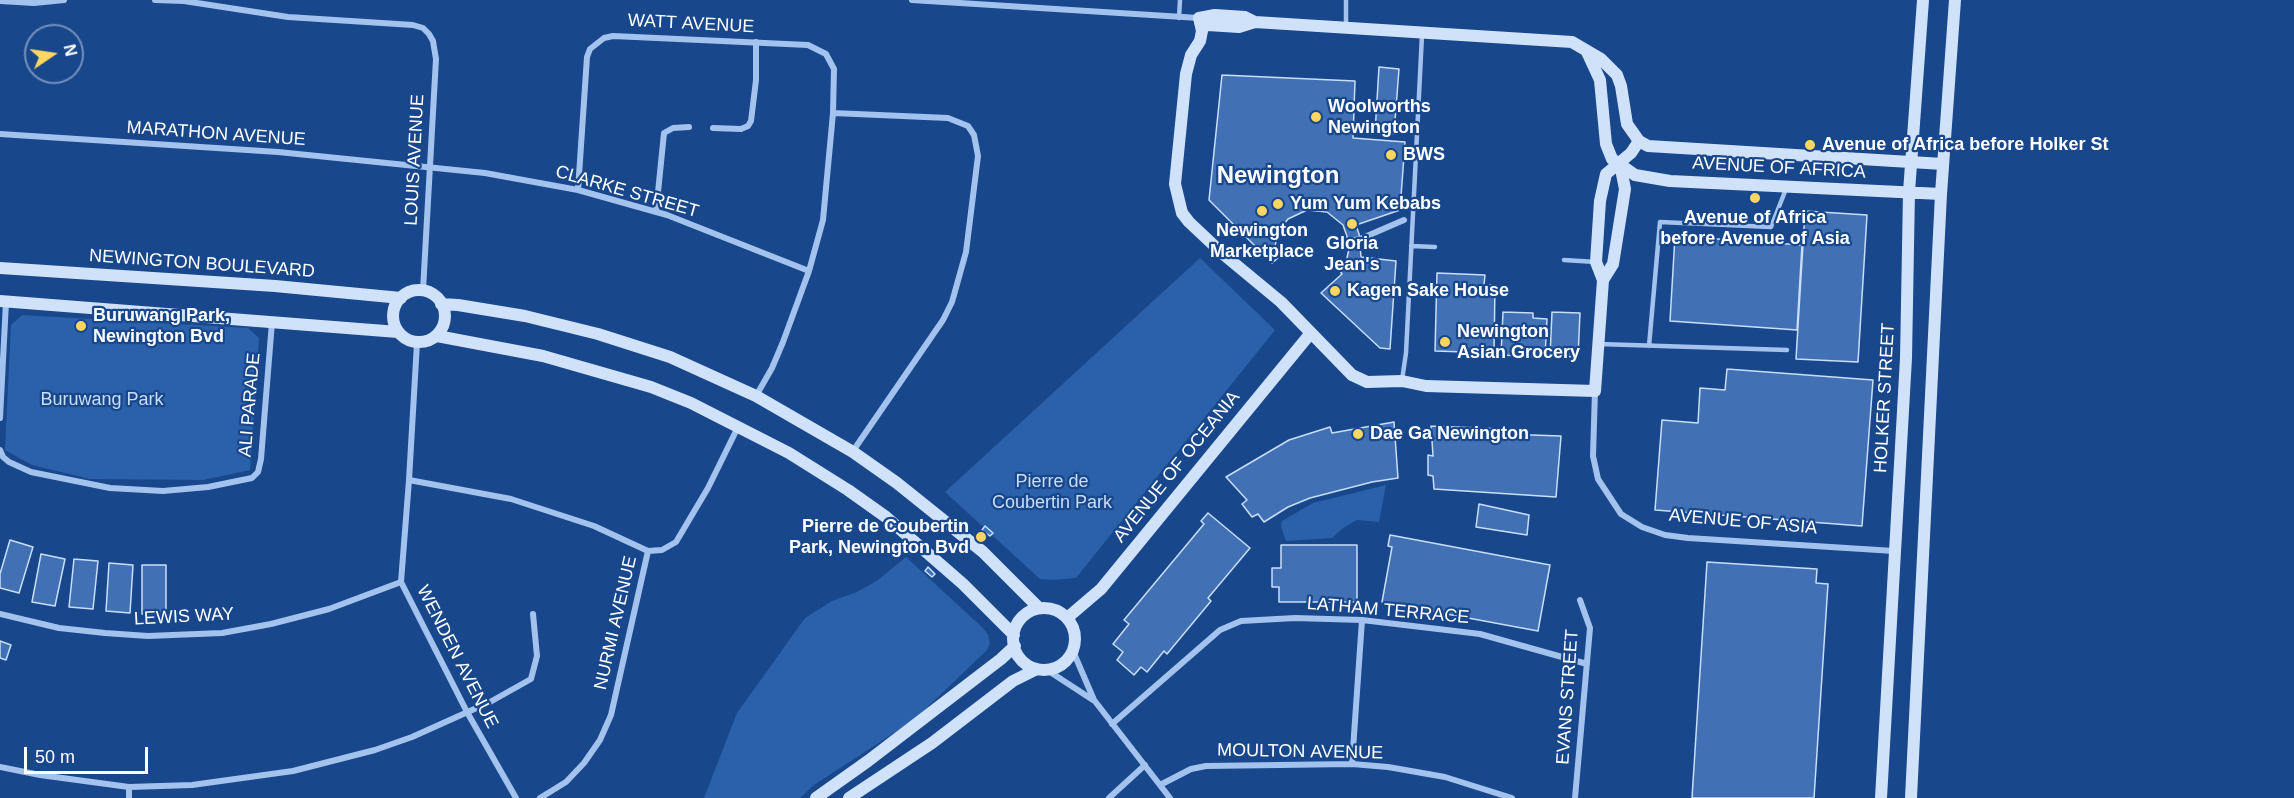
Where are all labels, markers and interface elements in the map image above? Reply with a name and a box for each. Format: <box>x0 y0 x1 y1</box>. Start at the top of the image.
street label: WATT AVENUE <box>627 10 755 38</box>
north arrow <box>24 24 84 84</box>
text: N <box>60 43 80 58</box>
street label: LOUIS AVENUE <box>401 94 429 226</box>
place label: Woolworths Newington <box>1328 96 1431 138</box>
marker: Woolworths Newington <box>1309 110 1323 124</box>
street label: MARATHON AVENUE <box>126 117 306 151</box>
place label: Avenue of Africa before Holker St <box>1822 134 2108 156</box>
marker: Avenue of Africa before Holker St <box>1803 138 1817 152</box>
place label: BWS <box>1403 144 1445 166</box>
marker: BWS <box>1384 148 1398 162</box>
street label: AVENUE OF AFRICA <box>1692 153 1866 183</box>
street label: CLARKE STREET <box>553 161 701 223</box>
district label: Newington <box>1217 162 1339 190</box>
marker: Avenue of Africa before Avenue of Asia <box>1748 191 1762 205</box>
place label: Yum Yum Kebabs <box>1290 193 1441 215</box>
marker: Yum Yum Kebabs <box>1271 197 1285 211</box>
marker: Newington Marketplace <box>1255 204 1269 218</box>
place label: Avenue of Africa before Avenue of Asia <box>1660 207 1850 250</box>
marker: Gloria Jean's <box>1345 217 1359 231</box>
place label: Newington Marketplace <box>1210 220 1314 262</box>
place label: Gloria Jean's <box>1324 233 1380 276</box>
street label: NEWINGTON BOULEVARD <box>88 245 316 283</box>
place label: Kagen Sake House <box>1347 280 1509 302</box>
marker: Kagen Sake House <box>1328 284 1342 298</box>
place label: Buruwang Park, Newington Bvd <box>93 305 230 348</box>
marker: Buruwang Park, Newington Bvd <box>74 319 88 333</box>
place label: Newington Asian Grocery <box>1457 321 1580 364</box>
street label: HOLKER STREET <box>1870 323 1900 473</box>
marker: Newington Asian Grocery <box>1438 335 1452 349</box>
street label: ALI PARADE <box>235 352 265 458</box>
street label: AVENUE OF OCEANIA <box>1109 387 1245 547</box>
park label: Buruwang Park <box>40 389 164 411</box>
place label: Dae Ga Newington <box>1370 423 1529 445</box>
marker: Dae Ga Newington <box>1351 427 1365 441</box>
park label: Pierre de Coubertin Park <box>992 471 1112 514</box>
street label: AVENUE OF ASIA <box>1668 505 1818 539</box>
place label: Pierre de Coubertin Park, Newington Bvd <box>789 516 969 558</box>
marker: Pierre de Coubertin Park, Newington Bvd <box>974 530 988 544</box>
street label: NURMI AVENUE <box>590 554 642 692</box>
street label: WENDEN AVENUE <box>412 582 502 732</box>
street label: LATHAM TERRACE <box>1306 593 1470 629</box>
street label: LEWIS WAY <box>133 604 235 630</box>
street label: EVANS STREET <box>1552 629 1584 765</box>
scale bar <box>27 735 152 773</box>
street label: MOULTON AVENUE <box>1217 740 1383 764</box>
text: 50 m <box>35 747 75 767</box>

